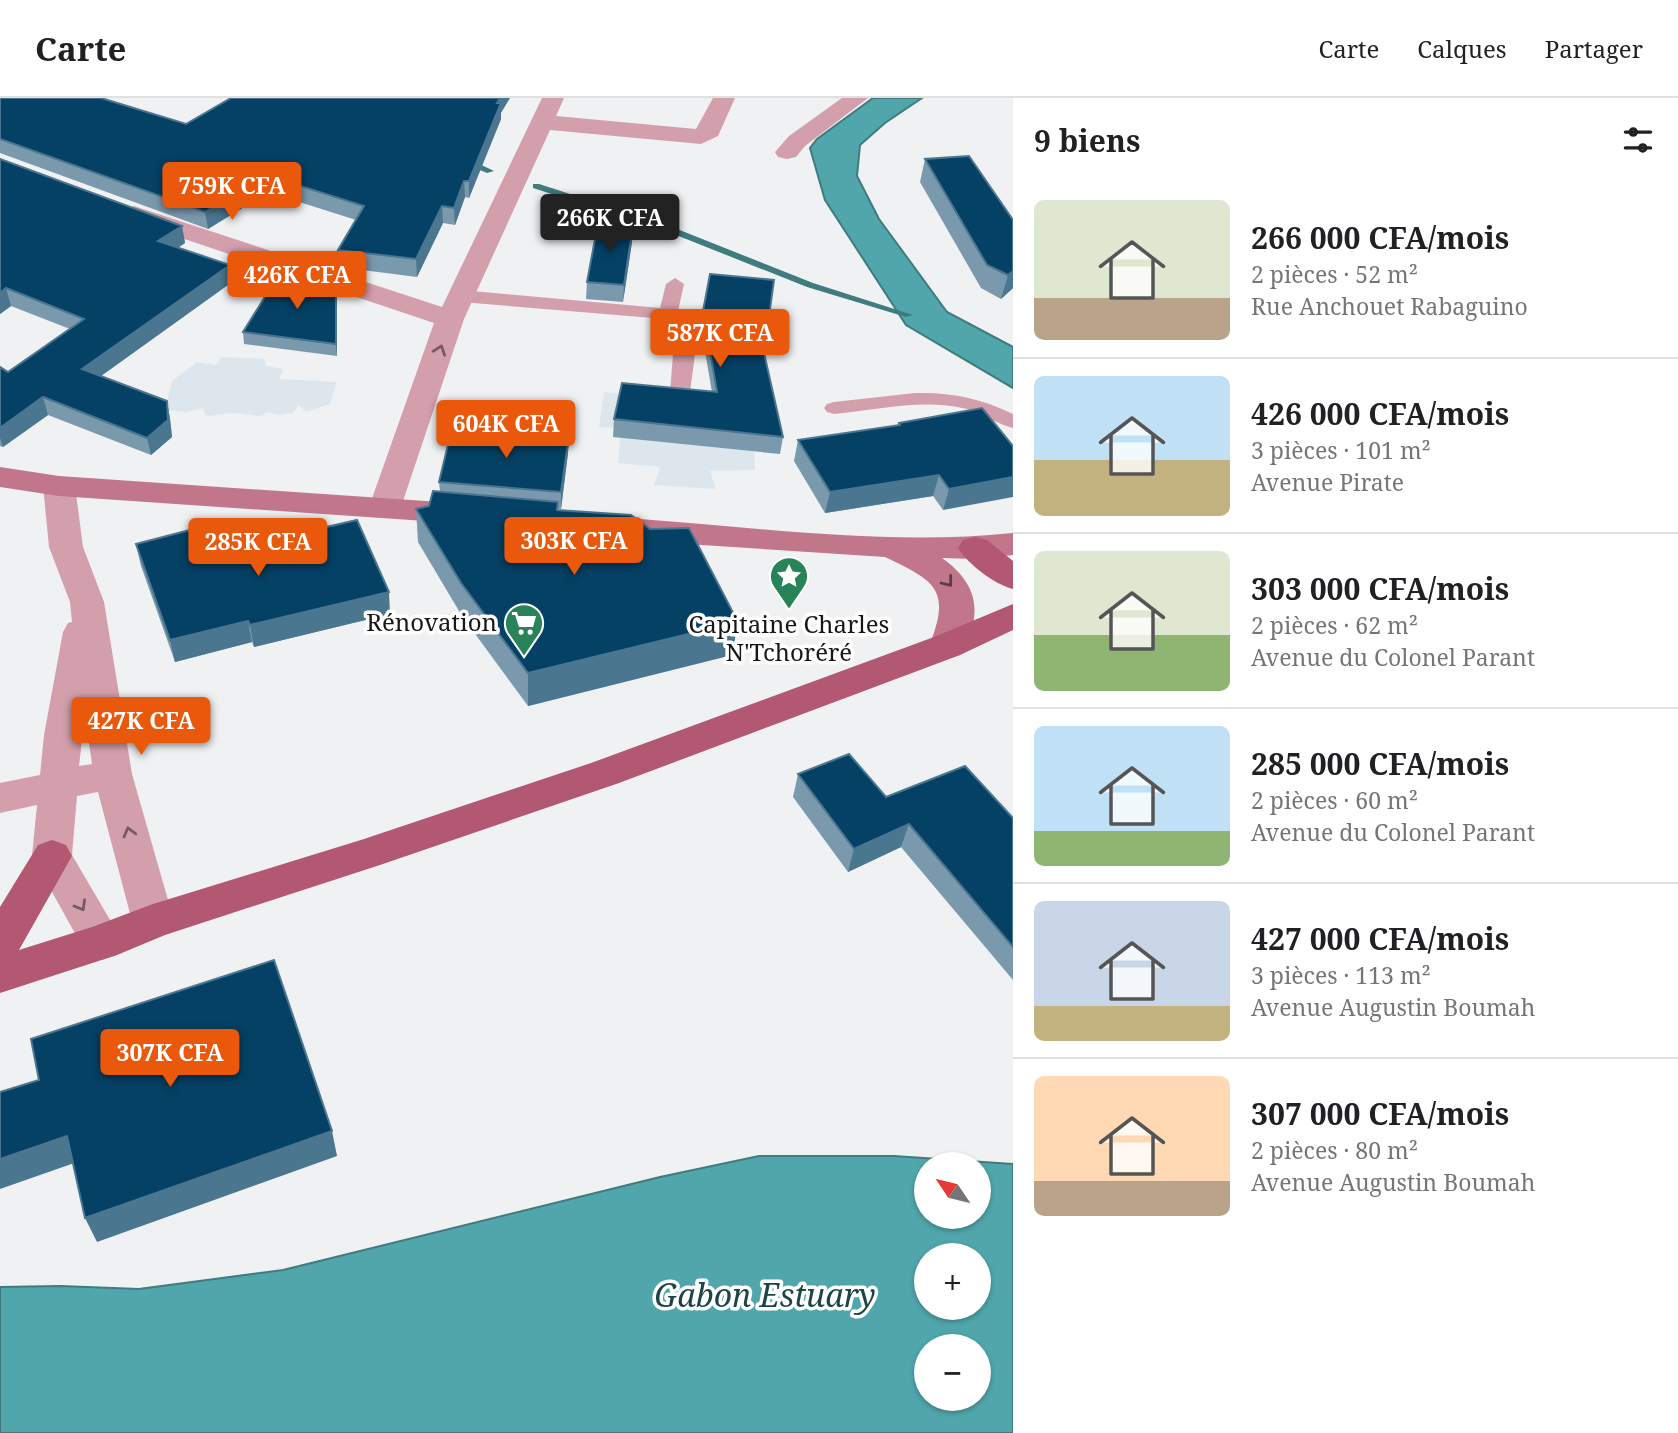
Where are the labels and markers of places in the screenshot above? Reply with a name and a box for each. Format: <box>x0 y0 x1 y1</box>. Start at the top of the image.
pin: 759K CFA <box>160 162 304 222</box>
pin: 266K CFA <box>538 194 682 254</box>
pin: 426K CFA <box>225 252 369 311</box>
pin: 587K CFA <box>648 310 792 369</box>
pin: 604K CFA <box>434 400 578 460</box>
pin: 285K CFA <box>186 518 330 578</box>
pin: 303K CFA <box>502 518 646 577</box>
place icon: Capitaine Charles N'Tchoréré <box>768 555 810 610</box>
supermarket icon: Rénovation <box>503 602 545 657</box>
place label: Rénovation <box>366 605 497 638</box>
place label: Capitaine Charles N'Tchoréré <box>689 607 889 668</box>
pin: 427K CFA <box>69 698 213 757</box>
pin: 307K CFA <box>98 1030 242 1089</box>

